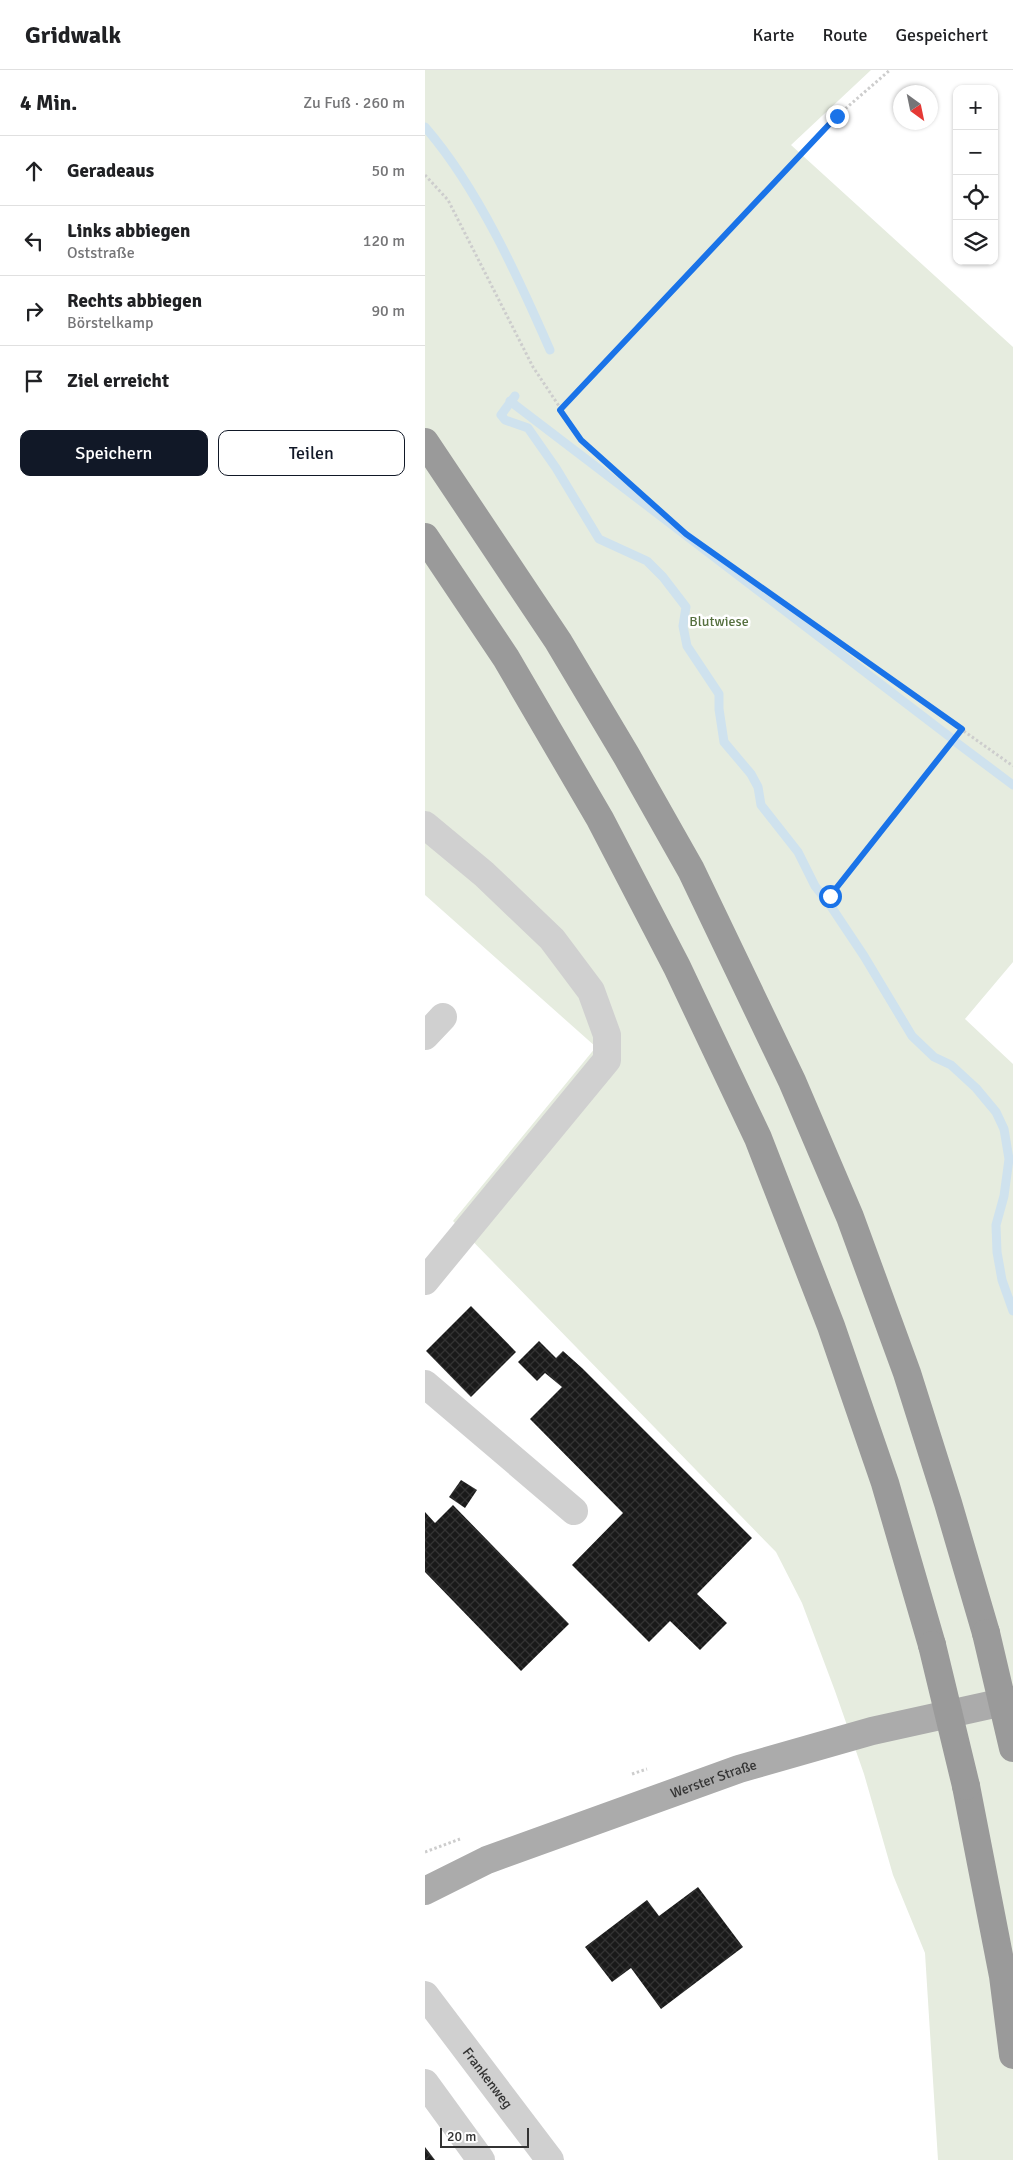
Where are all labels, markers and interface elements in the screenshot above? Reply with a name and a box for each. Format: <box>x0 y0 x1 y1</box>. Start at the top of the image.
text: Gridwalk <box>25 20 121 50</box>
text: Karte <box>753 24 795 46</box>
text: Route <box>823 24 868 46</box>
text: Gespeichert <box>896 24 988 46</box>
north arrow <box>893 85 938 130</box>
map controls <box>953 85 998 265</box>
button: + <box>953 85 998 130</box>
text: 4 Min. <box>20 90 77 116</box>
text: Zu Fuß · 260 m <box>303 93 405 113</box>
route end <box>826 105 849 128</box>
button: − <box>953 130 998 175</box>
icon: ahead <box>20 157 48 185</box>
text: Geradeaus <box>67 159 154 183</box>
text: 50 m <box>371 161 405 181</box>
button: locate <box>953 175 998 220</box>
text: Links abbiegen <box>67 219 190 243</box>
button: layers <box>953 220 998 265</box>
icon: left <box>20 227 48 255</box>
text: 120 m <box>363 231 405 251</box>
text: Oststraße <box>67 243 135 263</box>
text: Rechts abbiegen <box>67 289 202 313</box>
icon: right <box>20 297 48 325</box>
text: 90 m <box>371 301 405 321</box>
text: Börstelkamp <box>67 313 153 333</box>
icon: arrive <box>20 367 48 395</box>
text: Ziel erreicht <box>67 369 169 393</box>
button: Speichern <box>20 430 208 476</box>
button: Teilen <box>218 430 405 476</box>
park label: Blutwiese <box>689 613 749 630</box>
route start <box>819 885 842 908</box>
street label: Werster Straße <box>668 1756 759 1802</box>
street label: Frankenweg <box>459 2044 516 2112</box>
scale bar <box>440 2125 529 2148</box>
text: 20 m <box>447 2128 476 2145</box>

